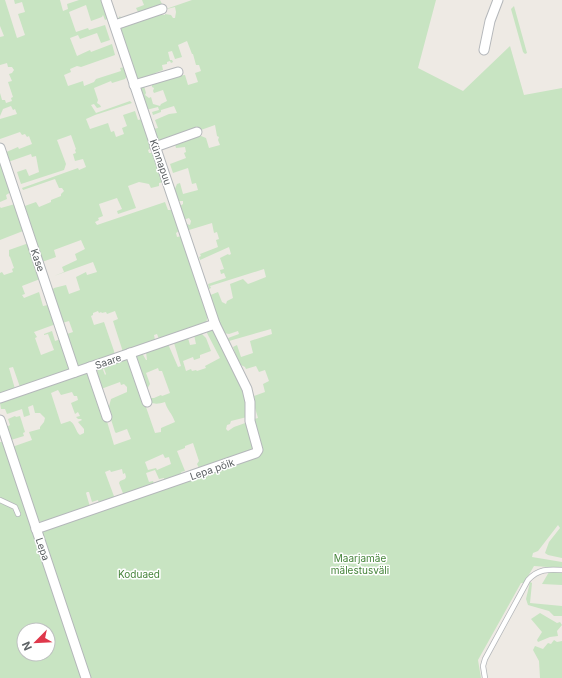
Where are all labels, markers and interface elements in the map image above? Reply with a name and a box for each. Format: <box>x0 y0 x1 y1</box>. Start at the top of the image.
street label: Künnapuu <box>148 138 174 187</box>
street label: Kase <box>29 247 48 273</box>
street label: Saare <box>93 351 123 371</box>
street label: Lepa põik <box>188 456 236 482</box>
street label: Lepa <box>34 536 52 562</box>
park label: Maarjamäe mälestusväli <box>331 552 389 576</box>
park label: Koduaed <box>118 568 160 580</box>
north arrow <box>16 622 56 662</box>
text: N <box>19 639 35 653</box>

